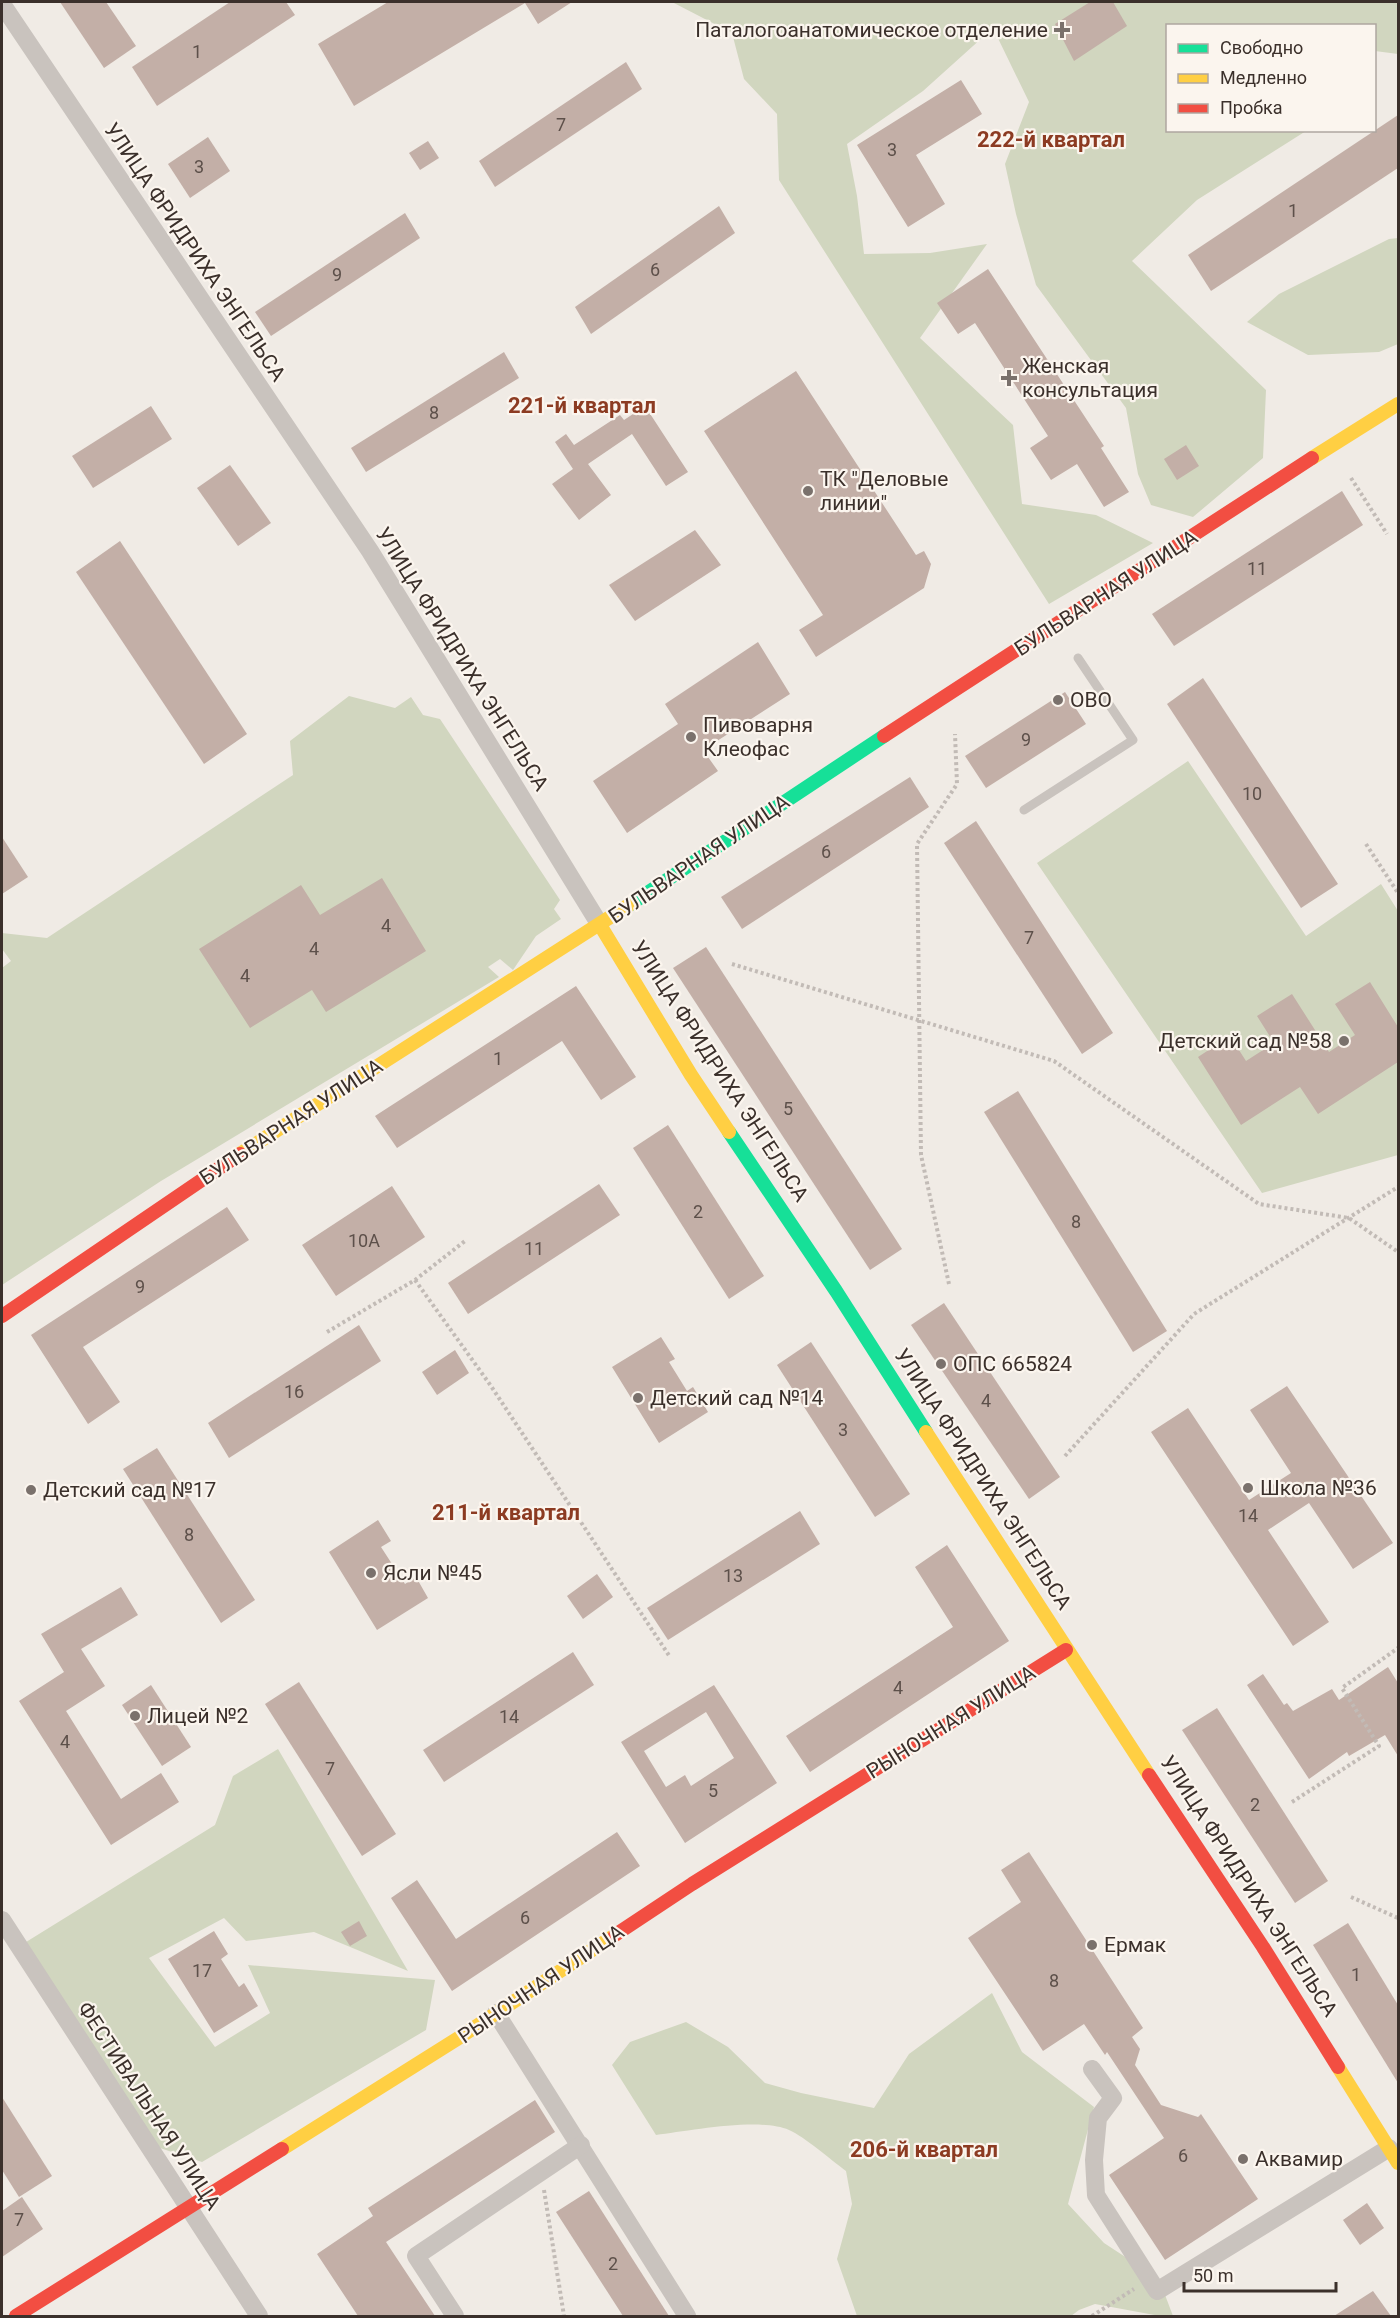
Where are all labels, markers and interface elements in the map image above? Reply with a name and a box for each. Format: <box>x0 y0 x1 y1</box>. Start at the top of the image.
place label: Паталогоанатомическое отделение <box>695 18 1048 42</box>
marker: Паталогоанатомическое отделение <box>1053 21 1071 39</box>
legend <box>1166 24 1376 132</box>
text: Свободно <box>1220 37 1303 58</box>
house number: 1 <box>192 41 202 62</box>
text: Медленно <box>1220 67 1307 88</box>
text: Пробка <box>1220 97 1283 118</box>
house number: 7 <box>556 114 566 135</box>
street label: УЛИЦА ФРИДРИХА ЭНГЕЛЬСА <box>99 118 291 386</box>
district label: 222-й квартал <box>977 127 1125 152</box>
house number: 3 <box>887 139 897 160</box>
house number: 3 <box>194 156 204 177</box>
house number: 1 <box>1288 200 1298 221</box>
house number: 6 <box>650 259 660 280</box>
house number: 9 <box>332 264 342 285</box>
place label: Женская консультация <box>1022 354 1158 402</box>
marker: Женская консультация <box>1000 369 1018 387</box>
district label: 221-й квартал <box>508 393 656 418</box>
house number: 8 <box>429 402 439 423</box>
place label: ТК "Деловые линии" <box>820 467 948 515</box>
marker: ТК "Деловые линии" <box>801 484 815 498</box>
street label: УЛИЦА ФРИДРИХА ЭНГЕЛЬСА <box>371 523 553 795</box>
street label: БУЛЬВАРНАЯ УЛИЦА <box>1010 525 1202 661</box>
house number: 11 <box>1247 558 1267 579</box>
place label: ОВО <box>1070 688 1112 712</box>
marker: ОВО <box>1051 693 1065 707</box>
place label: Пивоварня Клеофас <box>703 713 813 761</box>
house number: 9 <box>1021 729 1031 750</box>
marker: Пивоварня Клеофас <box>684 730 698 744</box>
house number: 10 <box>1242 783 1262 804</box>
street label: БУЛЬВАРНАЯ УЛИЦА <box>604 789 794 928</box>
house number: 6 <box>821 841 831 862</box>
house number: 4 <box>381 915 391 936</box>
house number: 7 <box>1024 927 1034 948</box>
street label: УЛИЦА ФРИДРИХА ЭНГЕЛЬСА <box>627 936 814 1206</box>
house number: 4 <box>309 938 319 959</box>
house number: 4 <box>240 965 250 986</box>
place label: Детский сад №58 <box>1159 1029 1332 1053</box>
marker: Детский сад №58 <box>1337 1034 1351 1048</box>
house number: 1 <box>493 1048 503 1069</box>
street label: БУЛЬВАРНАЯ УЛИЦА <box>195 1054 387 1190</box>
house number: 5 <box>783 1098 793 1119</box>
house number: 2 <box>693 1201 703 1222</box>
house number: 8 <box>1071 1211 1081 1232</box>
house number: 10А <box>348 1230 380 1251</box>
house number: 11 <box>524 1238 544 1259</box>
house number: 9 <box>135 1276 145 1297</box>
street label: УЛИЦА ФРИДРИХА ЭНГЕЛЬСА <box>890 1344 1077 1614</box>
place label: ОПС 665824 <box>953 1352 1072 1376</box>
marker: ОПС 665824 <box>934 1357 948 1371</box>
house number: 16 <box>284 1381 304 1402</box>
place label: Детский сад №14 <box>650 1386 824 1410</box>
house number: 4 <box>981 1390 991 1411</box>
marker: Детский сад №14 <box>631 1391 645 1405</box>
house number: 3 <box>838 1419 848 1440</box>
place label: Школа №36 <box>1260 1476 1377 1500</box>
place label: Детский сад №17 <box>43 1478 216 1502</box>
marker: Школа №36 <box>1241 1481 1255 1495</box>
marker: Детский сад №17 <box>24 1483 38 1497</box>
district label: 211-й квартал <box>432 1500 580 1525</box>
house number: 14 <box>1238 1505 1258 1526</box>
house number: 8 <box>184 1524 194 1545</box>
place label: Ясли №45 <box>383 1561 482 1585</box>
house number: 13 <box>723 1565 743 1586</box>
marker: Ясли №45 <box>364 1566 378 1580</box>
street label: РЫНОЧНАЯ УЛИЦА <box>862 1660 1040 1784</box>
house number: 4 <box>893 1677 903 1698</box>
place label: Лицей №2 <box>147 1704 248 1728</box>
house number: 14 <box>499 1706 519 1727</box>
marker: Лицей №2 <box>128 1709 142 1723</box>
house number: 4 <box>60 1731 70 1752</box>
street label: УЛИЦА ФРИДРИХА ЭНГЕЛЬСА <box>1156 1751 1343 2021</box>
house number: 7 <box>325 1758 335 1779</box>
house number: 5 <box>708 1780 718 1801</box>
house number: 2 <box>1250 1794 1260 1815</box>
house number: 6 <box>520 1907 530 1928</box>
street label: РЫНОЧНАЯ УЛИЦА <box>454 1920 629 2048</box>
place label: Ермак <box>1104 1933 1167 1957</box>
marker: Ермак <box>1085 1938 1099 1952</box>
house number: 17 <box>192 1960 212 1981</box>
house number: 1 <box>1351 1964 1361 1985</box>
house number: 8 <box>1049 1970 1059 1991</box>
street label: ФЕСТИВАЛЬНАЯ УЛИЦА <box>73 1997 225 2215</box>
district label: 206-й квартал <box>850 2137 998 2162</box>
house number: 6 <box>1178 2145 1188 2166</box>
place label: Аквамир <box>1255 2147 1343 2171</box>
marker: Аквамир <box>1236 2152 1250 2166</box>
house number: 7 <box>14 2209 24 2230</box>
house number: 2 <box>608 2253 618 2274</box>
scale bar <box>1184 2255 1336 2293</box>
text: 50 m <box>1193 2265 1233 2286</box>

